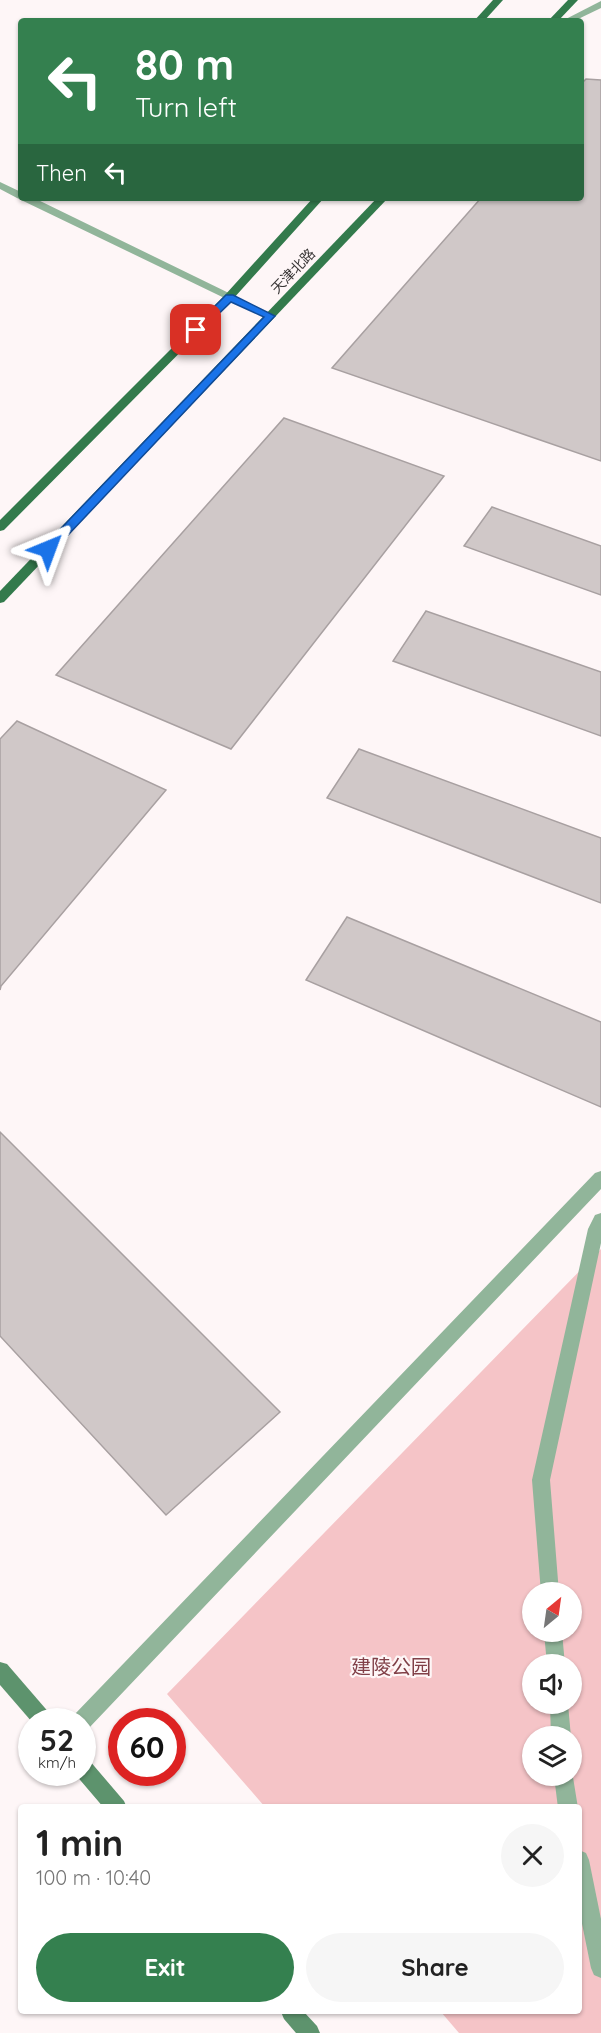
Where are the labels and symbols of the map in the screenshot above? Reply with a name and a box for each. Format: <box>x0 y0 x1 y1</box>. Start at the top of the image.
street label: 天津北路 <box>267 245 319 297</box>
pin <box>170 304 221 355</box>
position arrow <box>16 517 80 581</box>
north arrow <box>522 1582 582 1642</box>
park label: 建陵公园 <box>351 1654 431 1679</box>
speed limit sign: 60 <box>108 1708 186 1786</box>

